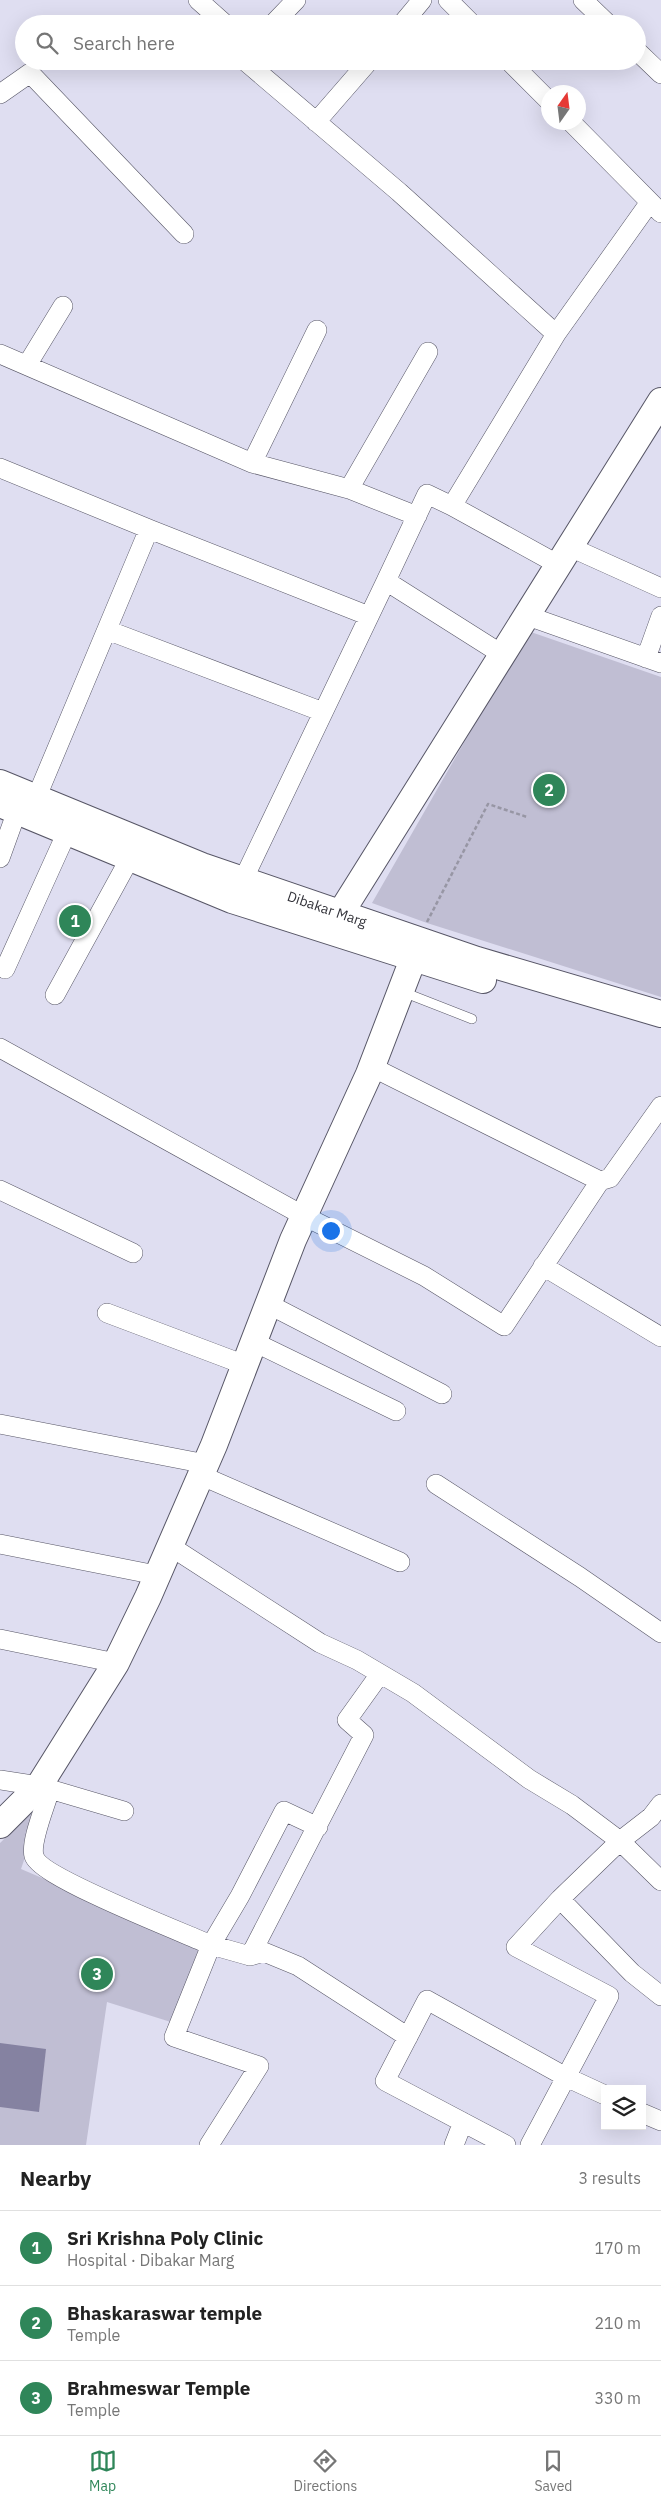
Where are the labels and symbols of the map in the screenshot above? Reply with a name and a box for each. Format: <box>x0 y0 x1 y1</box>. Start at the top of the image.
north arrow <box>541 85 586 130</box>
pin: 2 <box>533 771 565 809</box>
street label: Dibakar Marg <box>285 887 370 931</box>
pin: 1 <box>59 902 91 940</box>
your location <box>318 1218 344 1244</box>
pin: 3 <box>81 1955 113 1993</box>

